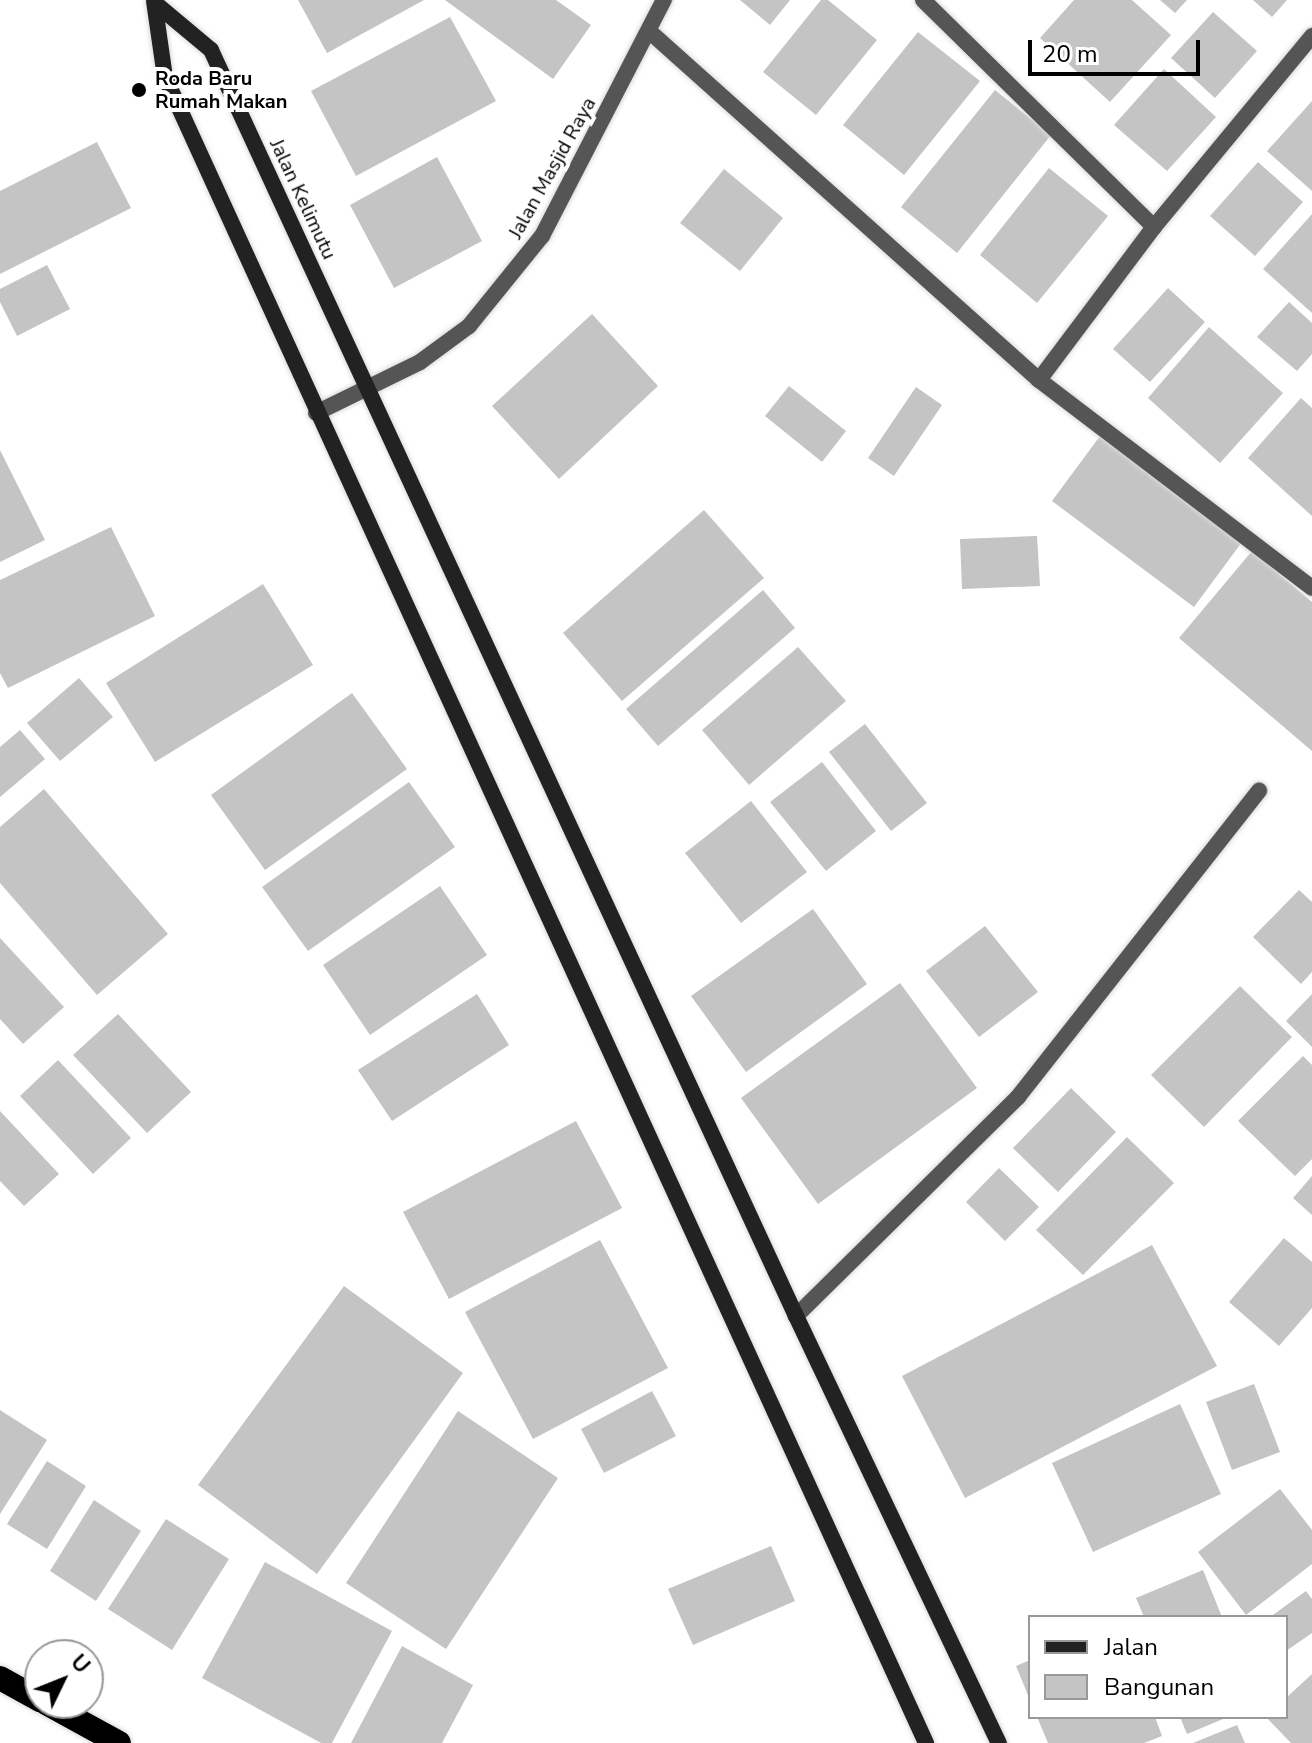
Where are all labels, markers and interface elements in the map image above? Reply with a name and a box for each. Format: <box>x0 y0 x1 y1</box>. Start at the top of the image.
scale bar <box>1032 24 1204 74</box>
text: 20 m <box>1042 38 1098 70</box>
place label: Roda Baru Rumah Makan <box>155 66 287 113</box>
marker: Roda Baru Rumah Makan <box>130 81 148 99</box>
street label: Jalan Masjid Raya <box>503 93 601 243</box>
street label: Jalan Kelimutu <box>265 135 341 263</box>
legend <box>1028 1615 1288 1719</box>
text: Jalan <box>1104 1631 1158 1663</box>
north arrow <box>24 1639 104 1719</box>
text: U <box>64 1648 97 1680</box>
text: Bangunan <box>1104 1671 1214 1703</box>

